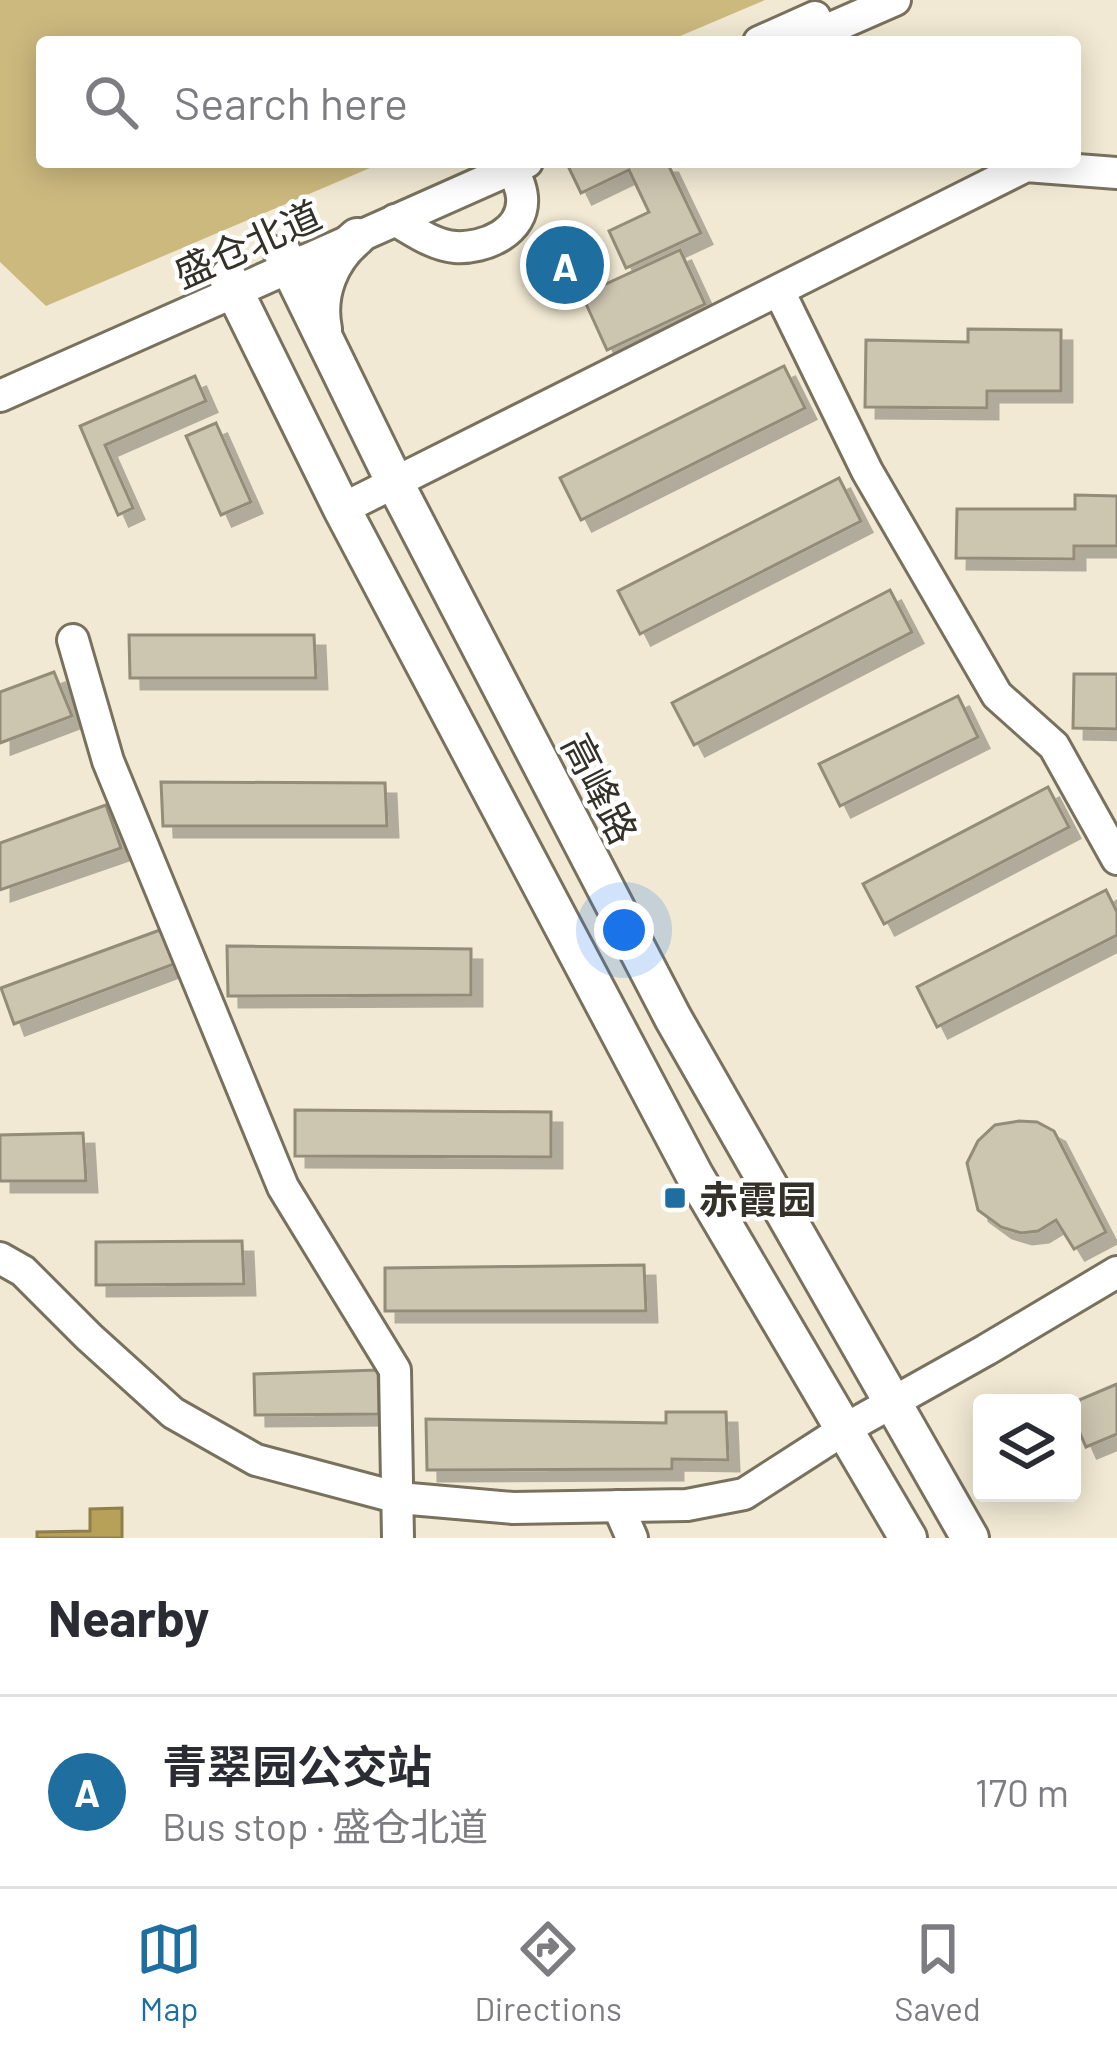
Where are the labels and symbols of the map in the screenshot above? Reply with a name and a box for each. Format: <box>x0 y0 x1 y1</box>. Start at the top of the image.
street label: 盛仓北道 <box>166 190 328 296</box>
pin: A <box>526 220 604 310</box>
street label: 高峰路 <box>553 725 649 851</box>
your location <box>594 900 654 960</box>
place label: 赤霞园 <box>699 1175 816 1222</box>
marker: 赤霞园 <box>662 1185 688 1211</box>

